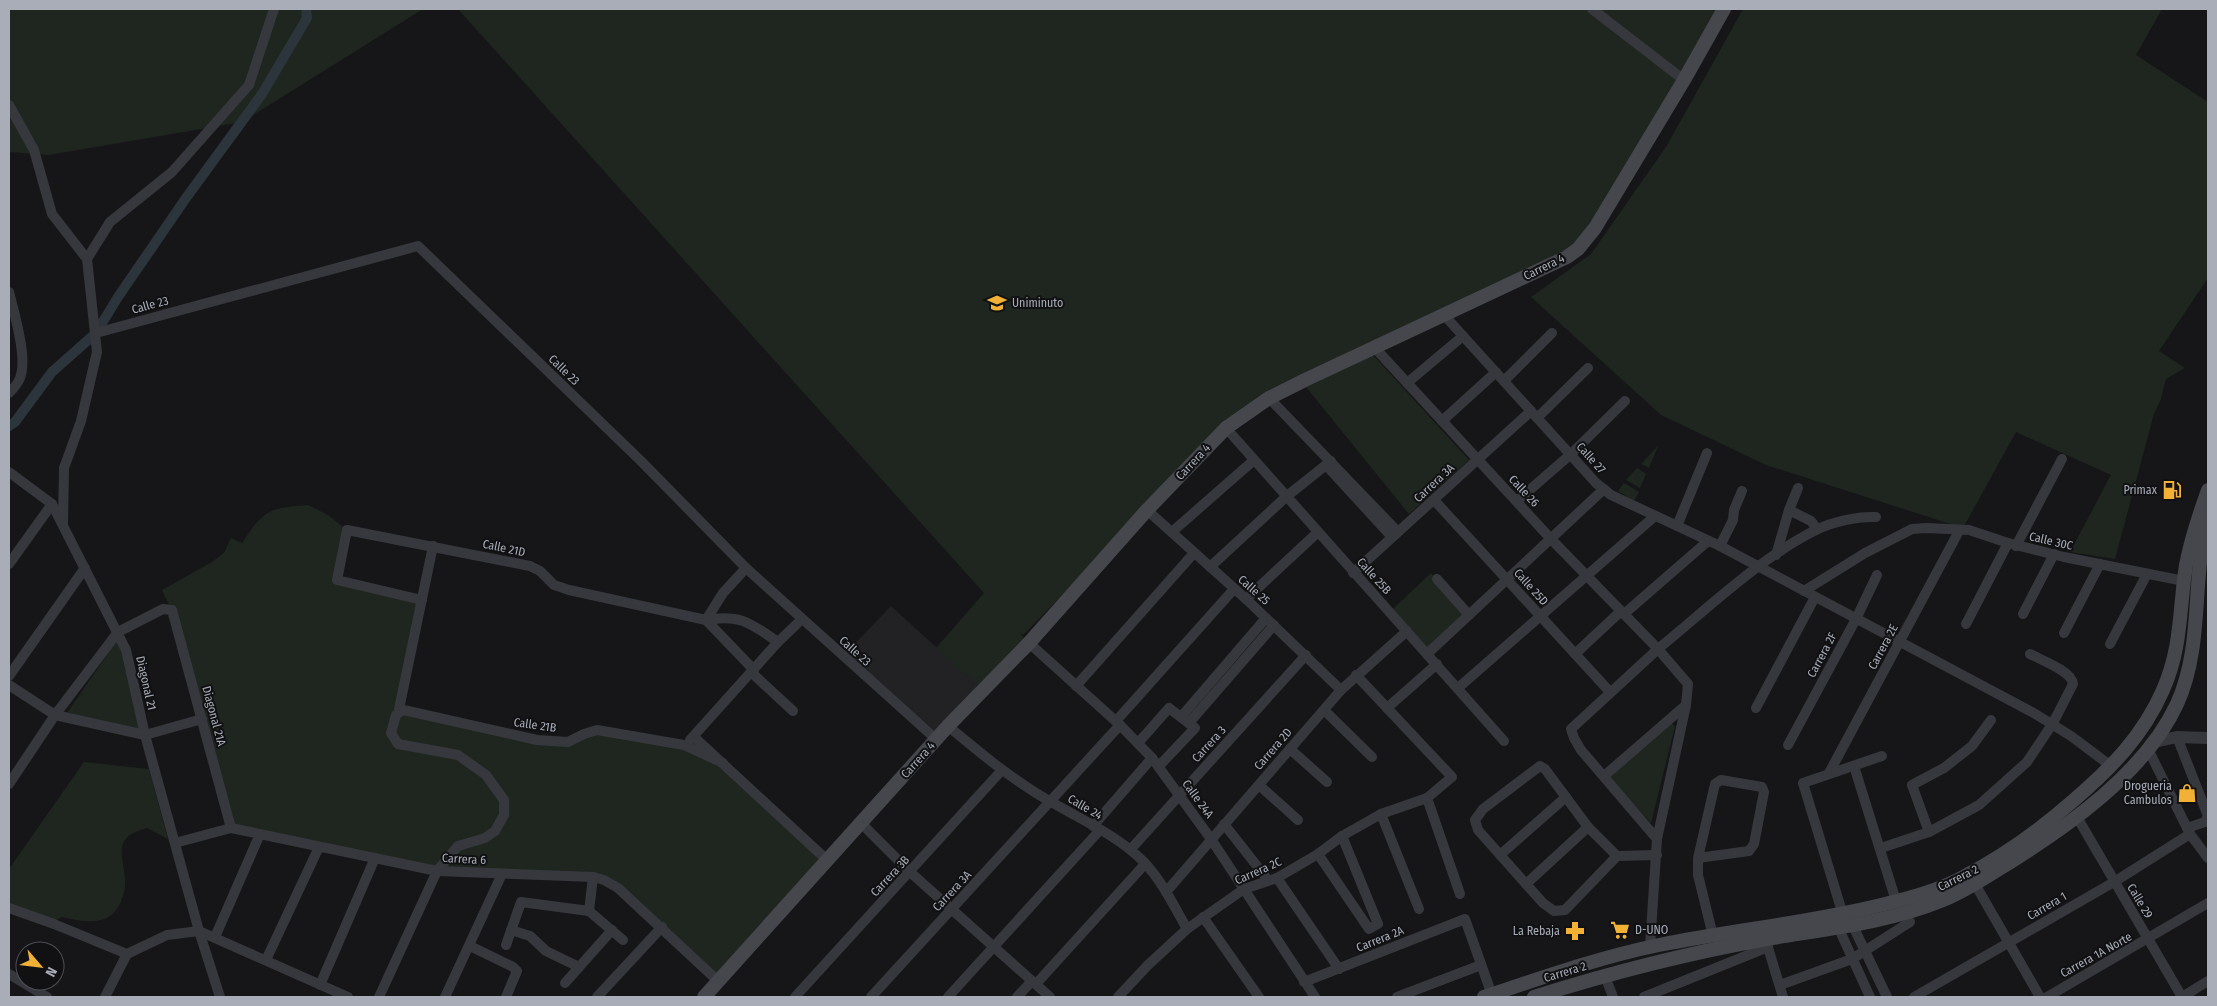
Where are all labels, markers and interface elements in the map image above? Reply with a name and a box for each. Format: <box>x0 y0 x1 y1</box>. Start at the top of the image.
street label: Carrera 4 <box>1521 251 1567 283</box>
school or university icon: Uniminuto <box>986 292 1008 314</box>
street label: Calle 23 <box>130 293 170 317</box>
place label: Uniminuto <box>1012 296 1063 310</box>
street label: Calle 23 <box>546 352 582 388</box>
street label: Calle 27 <box>1573 440 1609 476</box>
street label: Carrera 4 <box>1173 441 1213 483</box>
street label: Carrera 3A <box>1411 460 1458 505</box>
street label: Calle 26 <box>1506 472 1542 510</box>
fuel station icon: Primax <box>2161 479 2183 501</box>
place label: Primax <box>2123 483 2158 497</box>
street label: Calle 30C <box>2028 529 2074 553</box>
street label: Calle 21D <box>481 537 527 559</box>
street label: Calle 25B <box>1354 555 1394 597</box>
street label: Calle 25D <box>1511 566 1551 608</box>
street label: Calle 25 <box>1235 572 1273 608</box>
street label: Carrera 2E <box>1865 622 1901 672</box>
street label: Carrera 2F <box>1804 629 1840 680</box>
street label: Calle 23 <box>836 633 874 669</box>
street label: Diagonal 21 <box>133 654 159 712</box>
street label: Diagonal 21A <box>199 684 229 748</box>
street label: Calle 21B <box>513 715 558 735</box>
street label: Carrera 3 <box>1189 723 1229 765</box>
street label: Carrera 2D <box>1251 725 1295 773</box>
street label: Carrera 4 <box>898 739 938 781</box>
street label: Calle 24A <box>1179 777 1217 821</box>
place label: Drogueria Cambulos <box>2124 779 2172 807</box>
shop icon: Drogueria Cambulos <box>2176 782 2198 804</box>
street label: Calle 24 <box>1065 792 1105 823</box>
street label: Carrera 6 <box>442 851 487 867</box>
street label: Carrera 3B <box>868 853 913 899</box>
street label: Carrera 2C <box>1232 855 1284 887</box>
street label: Carrera 2 <box>1935 862 1981 894</box>
street label: Carrera 3A <box>930 867 975 914</box>
street label: Calle 29 <box>2124 881 2156 921</box>
street label: Carrera 1 <box>2025 889 2069 923</box>
supermarket icon: D-UNO <box>1609 919 1631 941</box>
pharmacy icon: La Rebaja <box>1564 920 1586 942</box>
street label: Carrera 2A <box>1354 923 1406 955</box>
place label: D-UNO <box>1635 923 1668 937</box>
place label: La Rebaja <box>1513 924 1560 938</box>
street label: Carrera 1A Norte <box>2058 930 2134 980</box>
north arrow <box>15 941 65 991</box>
street label: Carrera 2 <box>1542 959 1588 985</box>
text: N <box>42 964 61 980</box>

